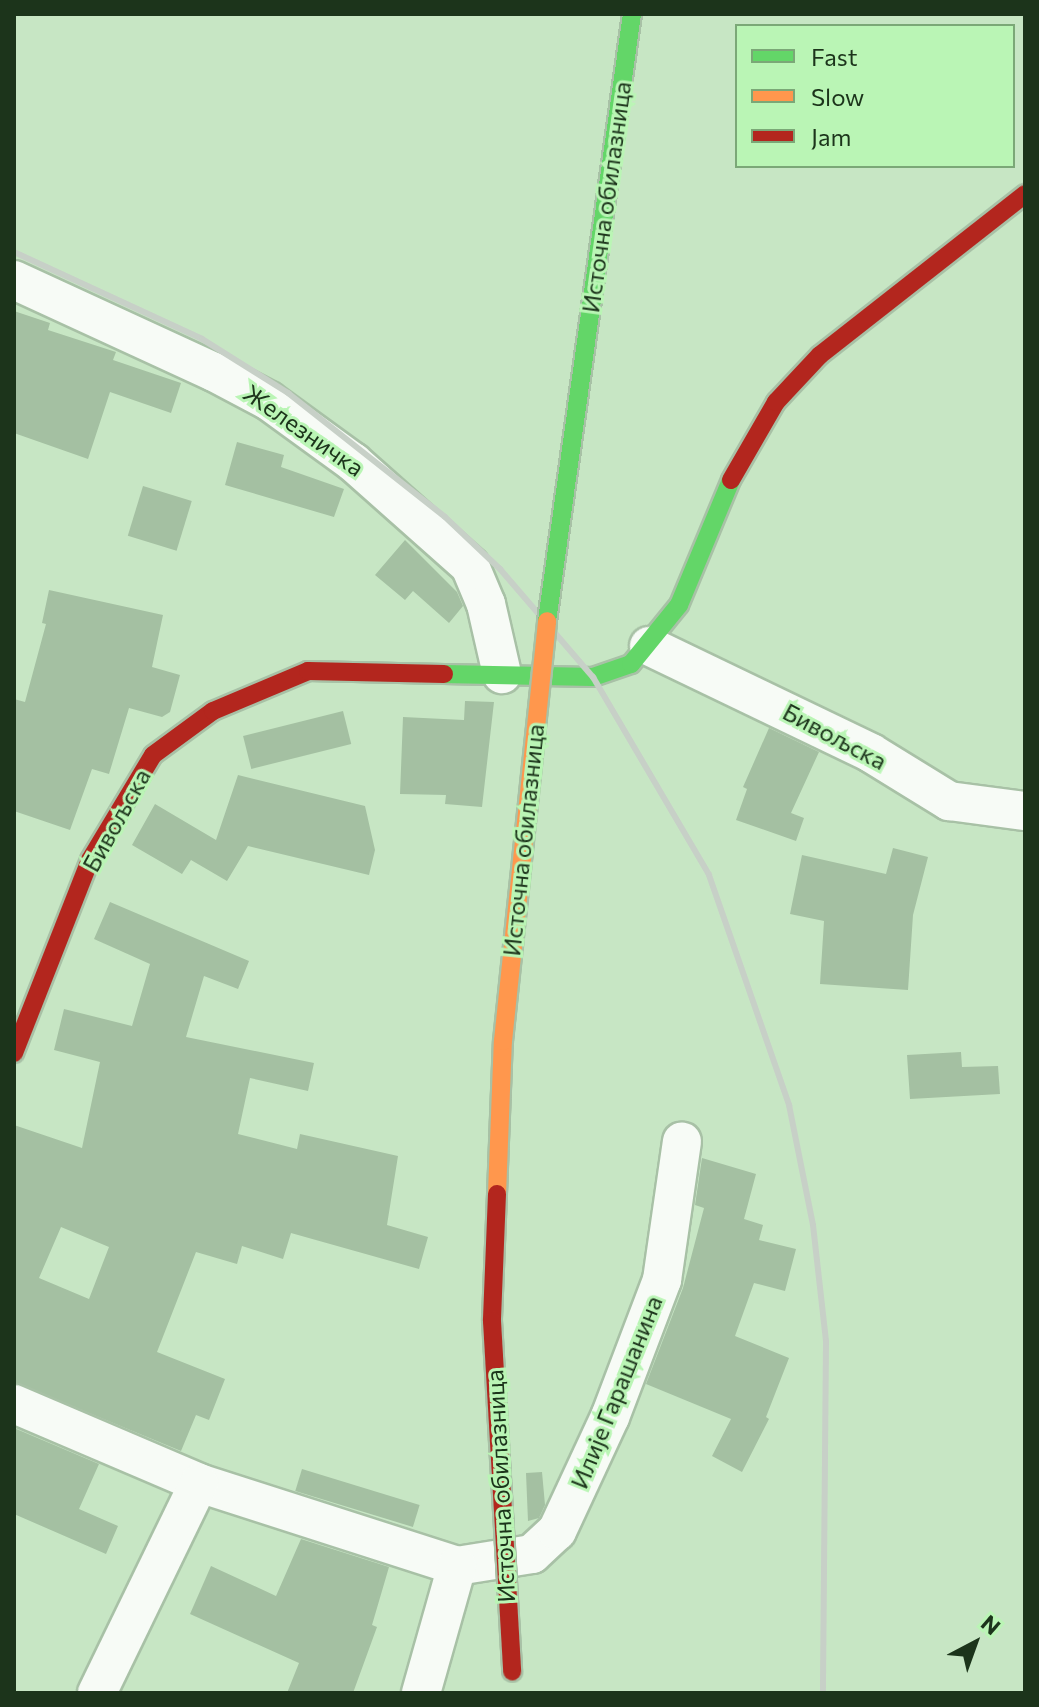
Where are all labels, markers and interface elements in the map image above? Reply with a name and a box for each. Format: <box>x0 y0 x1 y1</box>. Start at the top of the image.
legend <box>735 24 1015 168</box>
text: Fast <box>811 42 858 71</box>
street label: Источна обилазница <box>576 79 636 315</box>
text: Slow <box>811 82 864 111</box>
text: Jam <box>811 122 851 151</box>
street label: Железничка <box>238 378 370 482</box>
street label: Бивољска <box>778 697 892 775</box>
street label: Источна обилазница <box>496 722 550 958</box>
street label: Бивољска <box>76 764 156 876</box>
street label: Илије Гарашанина <box>564 1291 668 1493</box>
street label: Источна обилазница <box>480 1369 520 1603</box>
north arrow <box>935 1603 1015 1683</box>
text: N <box>976 1609 1006 1640</box>

